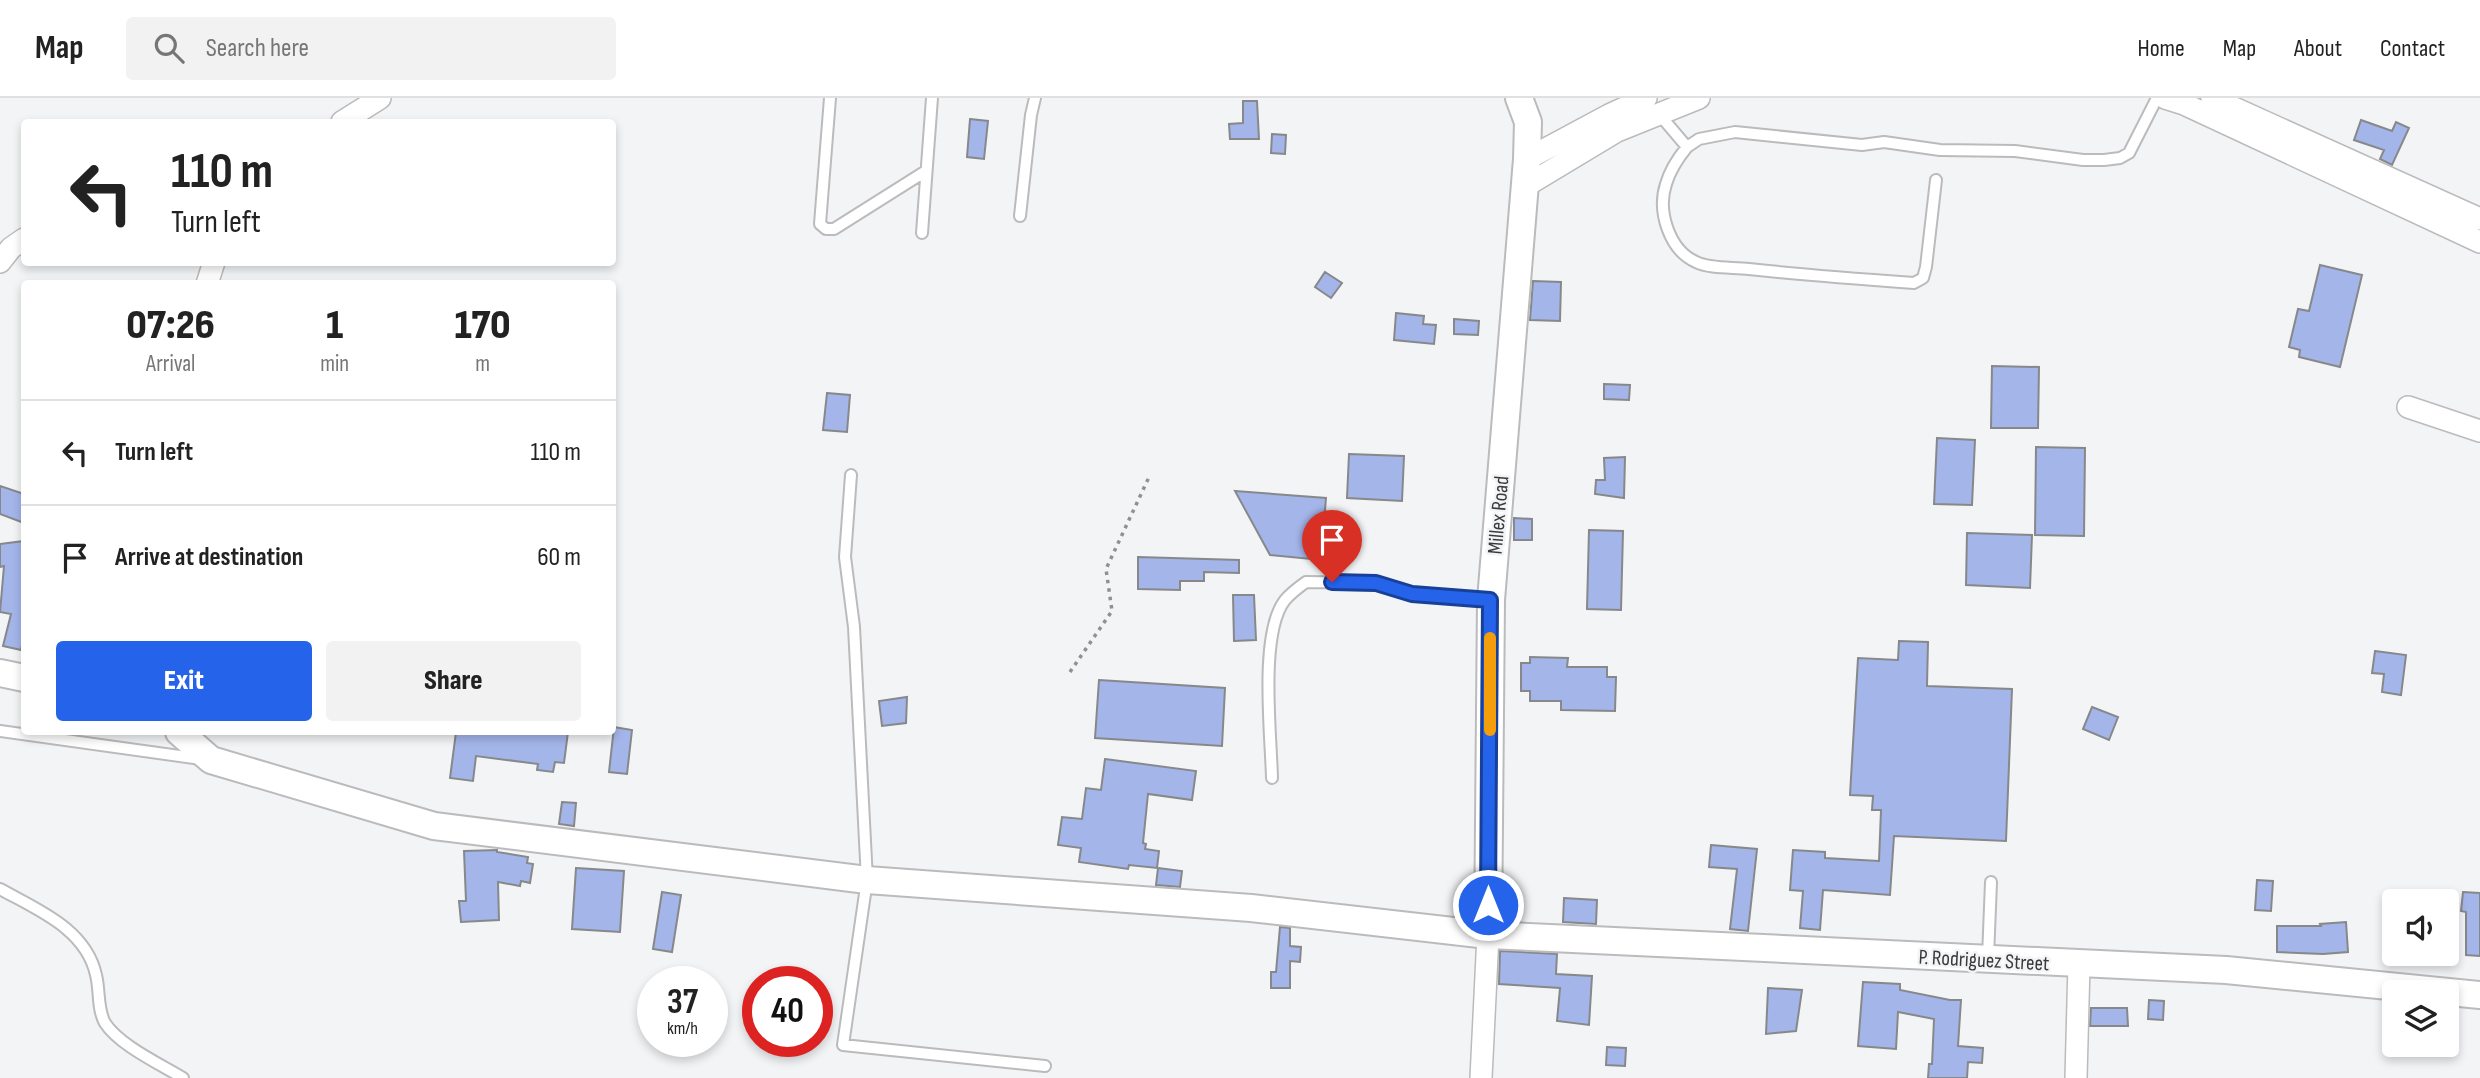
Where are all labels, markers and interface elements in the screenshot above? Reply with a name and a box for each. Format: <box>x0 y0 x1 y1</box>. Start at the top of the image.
search box <box>126 17 616 80</box>
text: Map <box>35 28 84 68</box>
icon: search <box>150 29 188 67</box>
text: Search here <box>206 33 309 64</box>
text: Home <box>2137 34 2185 63</box>
text: Map <box>2223 34 2256 63</box>
text: About <box>2294 34 2342 63</box>
text: Contact <box>2380 34 2445 63</box>
text: 110 m <box>171 143 273 202</box>
icon: left <box>56 147 147 238</box>
text: Turn left <box>171 203 261 242</box>
text: 07:26 <box>126 300 215 351</box>
text: 1 <box>326 300 343 351</box>
text: 170 <box>454 300 511 351</box>
text: Arrival <box>146 350 195 378</box>
text: min <box>320 350 349 378</box>
text: m <box>475 350 490 378</box>
icon: left <box>56 434 94 472</box>
text: Turn left <box>115 437 193 468</box>
text: 110 m <box>530 437 581 468</box>
street label: Millex Road <box>1483 475 1514 555</box>
pin <box>1302 510 1362 582</box>
icon: arrive <box>1313 521 1351 559</box>
icon: arrive <box>56 539 94 577</box>
text: Arrive at destination <box>115 542 303 573</box>
text: 60 m <box>537 542 581 573</box>
button: Exit <box>56 641 312 721</box>
button: Share <box>326 641 581 721</box>
position arrow <box>1451 868 1525 942</box>
map controls <box>2382 889 2459 1057</box>
button: sound <box>2382 889 2459 966</box>
street label: P. Rodriguez Street <box>1918 945 2050 976</box>
speed limit sign: 40 <box>742 966 833 1057</box>
button: layers <box>2382 980 2459 1057</box>
text: 37 <box>667 981 698 1024</box>
text: km/h <box>667 1018 698 1039</box>

